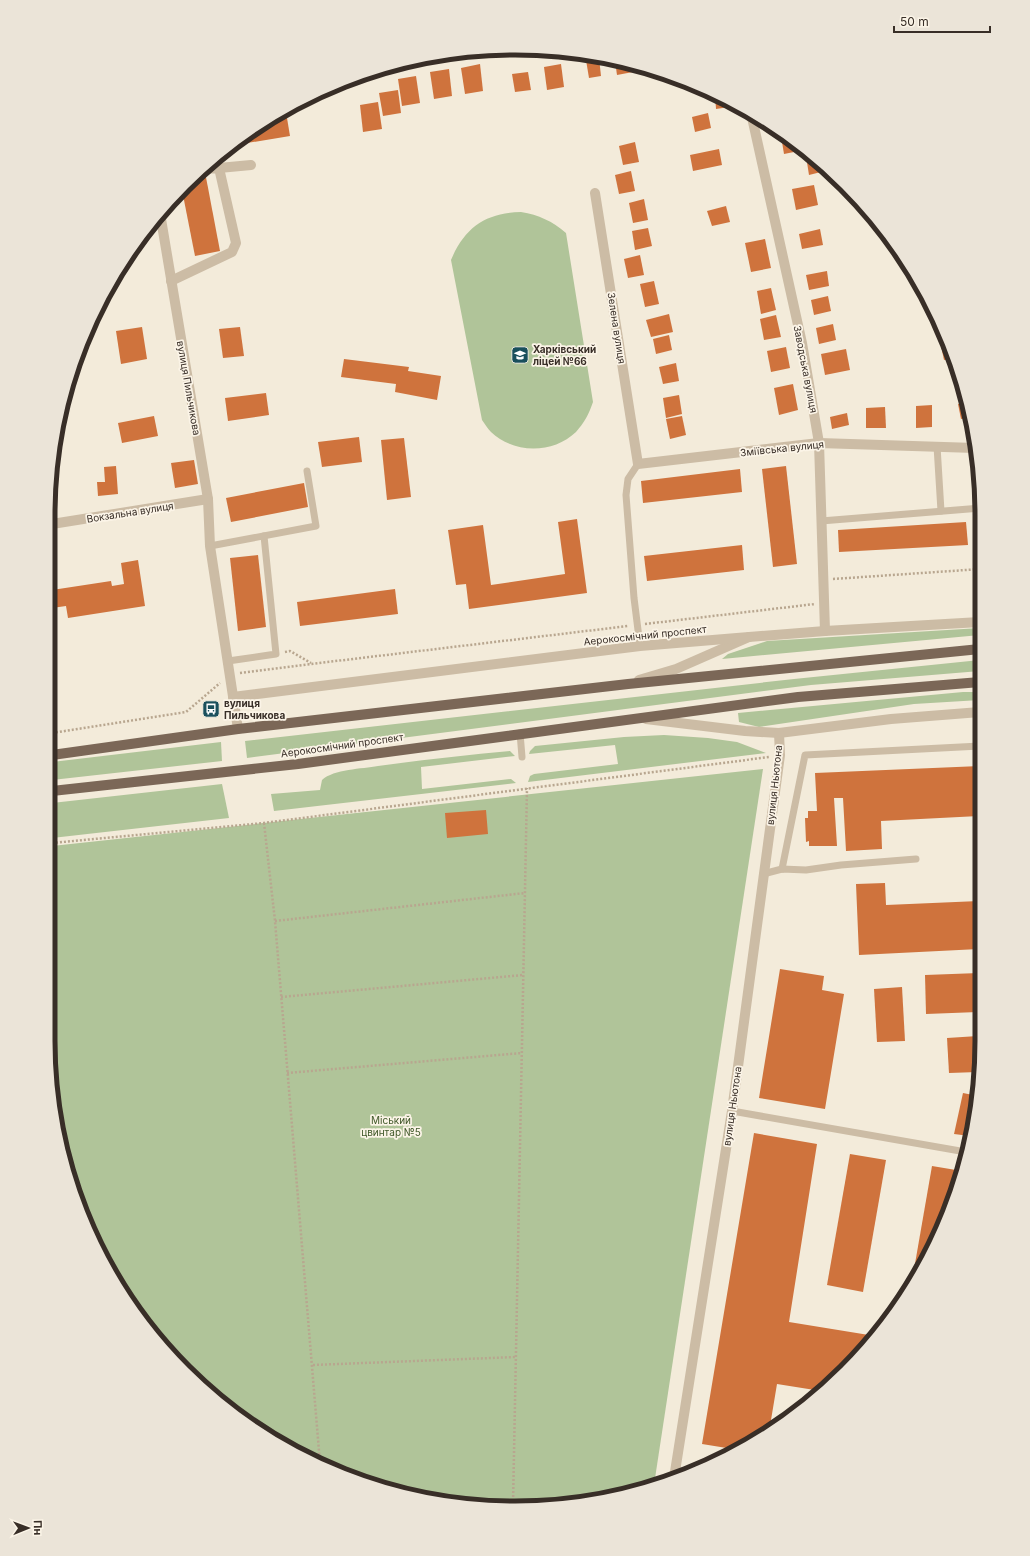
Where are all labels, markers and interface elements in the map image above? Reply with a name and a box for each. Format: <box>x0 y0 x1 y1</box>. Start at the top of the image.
scale bar <box>894 8 990 34</box>
text: 50 m <box>900 14 929 29</box>
street label: Зелена вулиця <box>605 292 629 364</box>
street label: Заводська вулиця <box>792 324 820 414</box>
street label: вулиця Пильчикова <box>175 340 203 436</box>
place label: Харківський ліцей №66 <box>533 343 596 367</box>
school or university icon: Харківський ліцей №66 <box>510 345 530 365</box>
street label: Зміївська вулиця <box>739 438 825 458</box>
street label: Вокзальна вулиця <box>86 499 174 525</box>
street label: Аерокосмічний проспект <box>583 623 707 647</box>
place label: вулиця Пильчикова <box>224 697 285 721</box>
bus stop icon: вулиця Пильчикова <box>201 699 221 719</box>
street label: Аерокосмічний проспект <box>280 730 404 760</box>
street label: вулиця Ньютона <box>764 744 784 826</box>
street label: вулиця Ньютона <box>720 1065 744 1147</box>
park label: Міський цвинтар №5 <box>361 1114 421 1138</box>
north arrow <box>8 1508 48 1548</box>
text: Пн <box>31 1520 45 1536</box>

